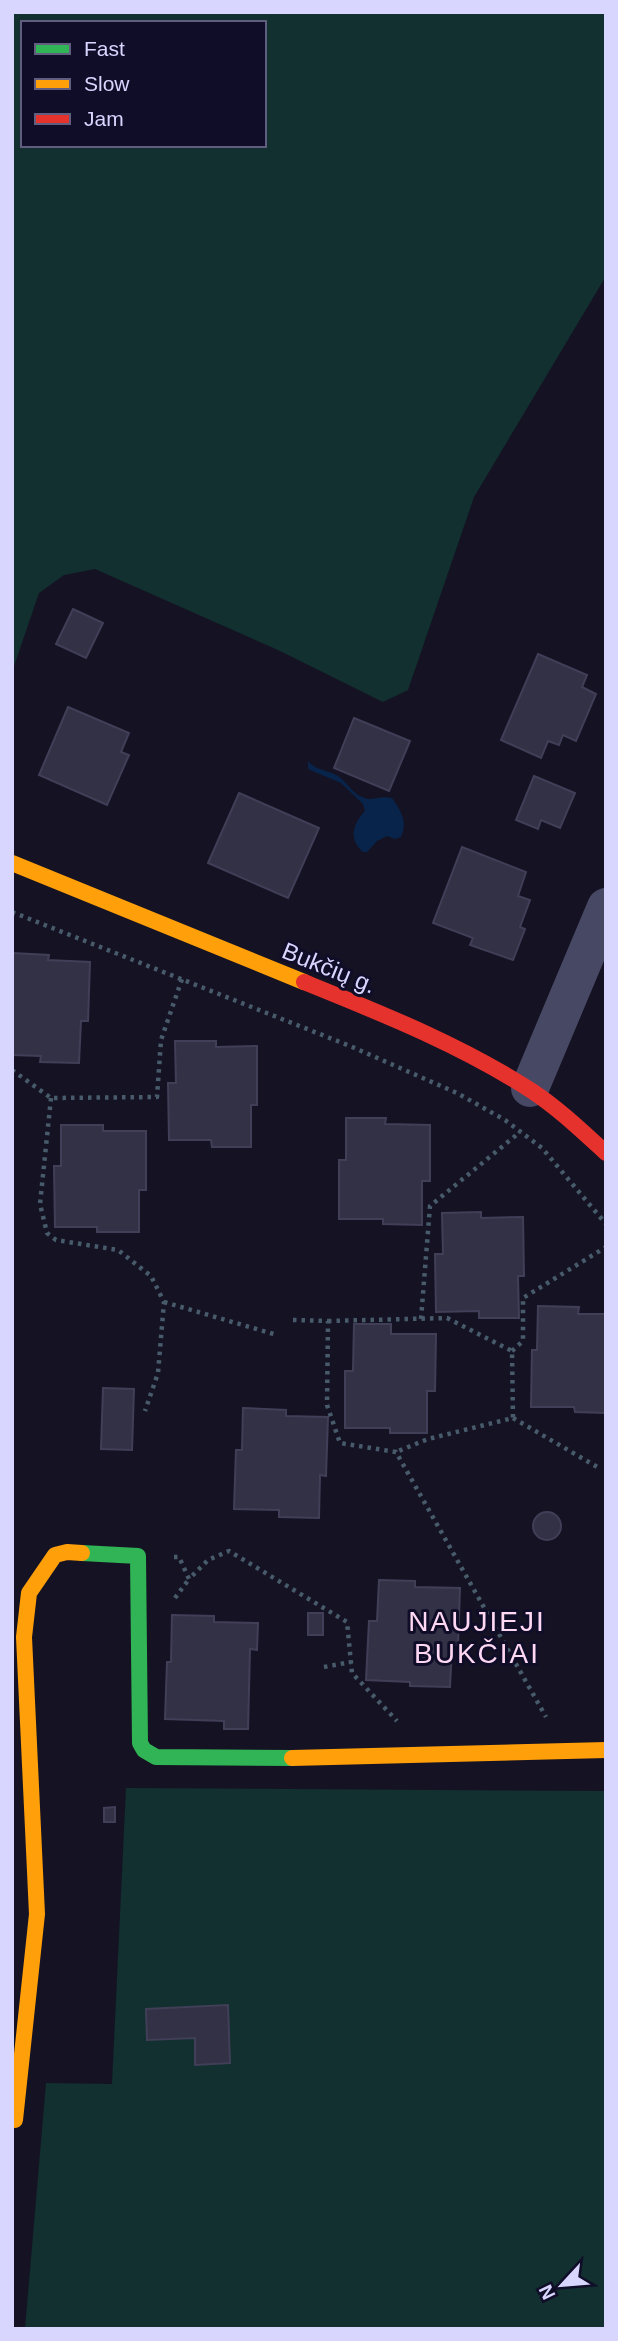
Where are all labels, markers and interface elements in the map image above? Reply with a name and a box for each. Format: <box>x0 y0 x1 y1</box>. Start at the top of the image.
legend <box>21 21 266 147</box>
text: Fast <box>84 37 125 60</box>
text: Slow <box>84 72 130 95</box>
text: Jam <box>84 107 124 130</box>
street label: Bukčių g. <box>278 937 380 999</box>
district label: NAUJIEJI BUKČIAI <box>408 1606 546 1669</box>
north arrow <box>527 2250 597 2320</box>
text: N <box>535 2281 560 2303</box>

